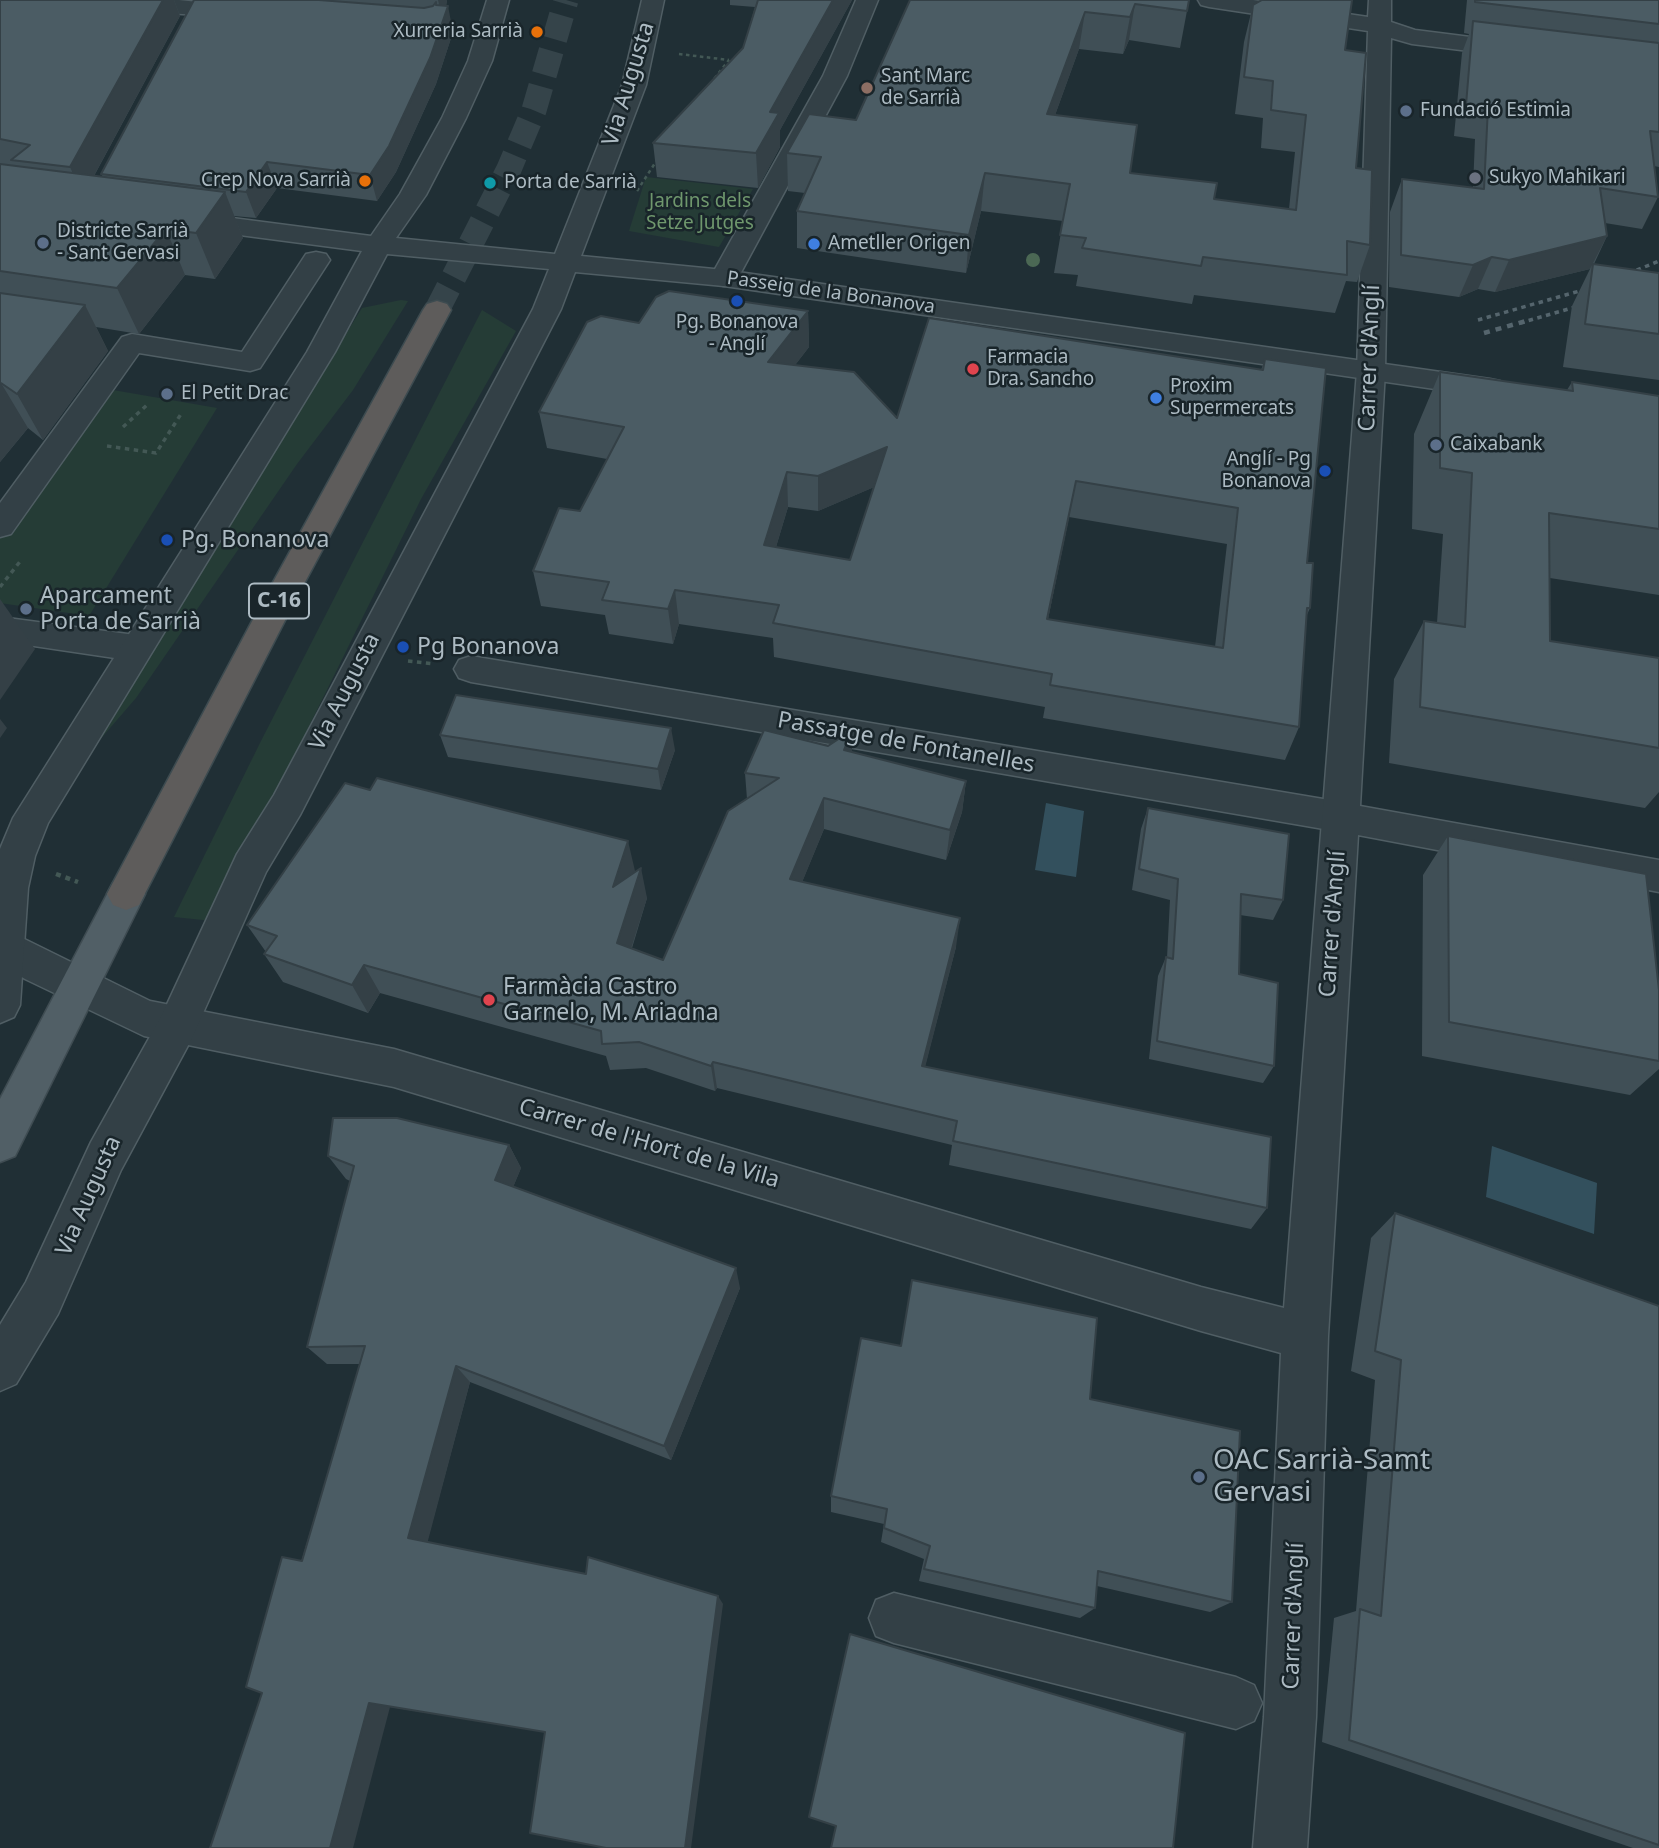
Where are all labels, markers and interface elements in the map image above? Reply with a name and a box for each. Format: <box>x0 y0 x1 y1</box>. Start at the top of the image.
street label: Via Augusta <box>597 19 661 149</box>
place label: Xurreria Sarrià <box>393 21 523 43</box>
marker: Xurreria Sarrià <box>529 24 545 40</box>
place label: Sant Marc de Sarrià <box>881 66 970 110</box>
marker: Sant Marc de Sarrià <box>859 80 875 96</box>
place label: Fundació Estimia <box>1420 100 1571 122</box>
marker: Fundació Estimia <box>1398 103 1414 119</box>
place label: Sukyo Mahikari <box>1489 167 1626 189</box>
place label: Crep Nova Sarrià <box>201 170 351 192</box>
marker: Sukyo Mahikari <box>1467 170 1483 186</box>
place label: Porta de Sarrià <box>504 172 637 194</box>
marker: Crep Nova Sarrià <box>357 173 373 189</box>
marker: Porta de Sarrià <box>482 175 498 191</box>
park label: Jardins dels Setze Jutges <box>646 191 754 235</box>
place label: Districte Sarrià - Sant Gervasi <box>57 221 188 265</box>
place label: Ametller Origen <box>828 233 971 255</box>
marker: Districte Sarrià - Sant Gervasi <box>35 235 51 251</box>
marker: Ametller Origen <box>806 236 822 252</box>
street label: Passeig de la Bonanova <box>726 267 936 319</box>
street label: Carrer d'Anglí <box>1354 284 1386 432</box>
marker: Pg. Bonanova - Anglí <box>729 293 745 309</box>
place label: Pg. Bonanova - Anglí <box>676 312 798 356</box>
place label: Farmacia Dra. Sancho <box>987 347 1094 391</box>
marker: Farmacia Dra. Sancho <box>965 361 981 377</box>
place label: Proxim Supermercats <box>1170 376 1294 420</box>
place label: El Petit Drac <box>181 383 288 405</box>
marker: El Petit Drac <box>159 386 175 402</box>
marker: Proxim Supermercats <box>1148 390 1164 406</box>
place label: Caixabank <box>1450 434 1543 456</box>
marker: Caixabank <box>1428 437 1444 453</box>
place label: Anglí - Pg Bonanova <box>1222 449 1311 493</box>
marker: Anglí - Pg Bonanova <box>1317 463 1333 479</box>
place label: Pg. Bonanova <box>181 526 329 554</box>
marker: Pg. Bonanova <box>159 532 175 548</box>
place label: Aparcament Porta de Sarrià <box>40 582 201 636</box>
road number: C-16 <box>249 584 309 618</box>
marker: Aparcament Porta de Sarrià <box>18 601 34 617</box>
street label: Via Augusta <box>304 629 386 755</box>
place label: Pg Bonanova <box>417 633 559 661</box>
marker: Pg Bonanova <box>395 639 411 655</box>
street label: Passatge de Fontanelles <box>775 707 1037 779</box>
street label: Carrer d'Anglí <box>1314 850 1352 998</box>
place label: Farmàcia Castro Garnelo, M. Ariadna <box>503 973 719 1027</box>
marker: Farmàcia Castro Garnelo, M. Ariadna <box>481 992 497 1008</box>
street label: Carrer de l'Hort de la Vila <box>515 1094 783 1194</box>
street label: Via Augusta <box>50 1132 128 1260</box>
place label: OAC Sarrià-Samt Gervasi <box>1213 1444 1430 1510</box>
marker: OAC Sarrià-Samt Gervasi <box>1191 1469 1207 1485</box>
street label: Carrer d'Anglí <box>1278 1542 1310 1690</box>

